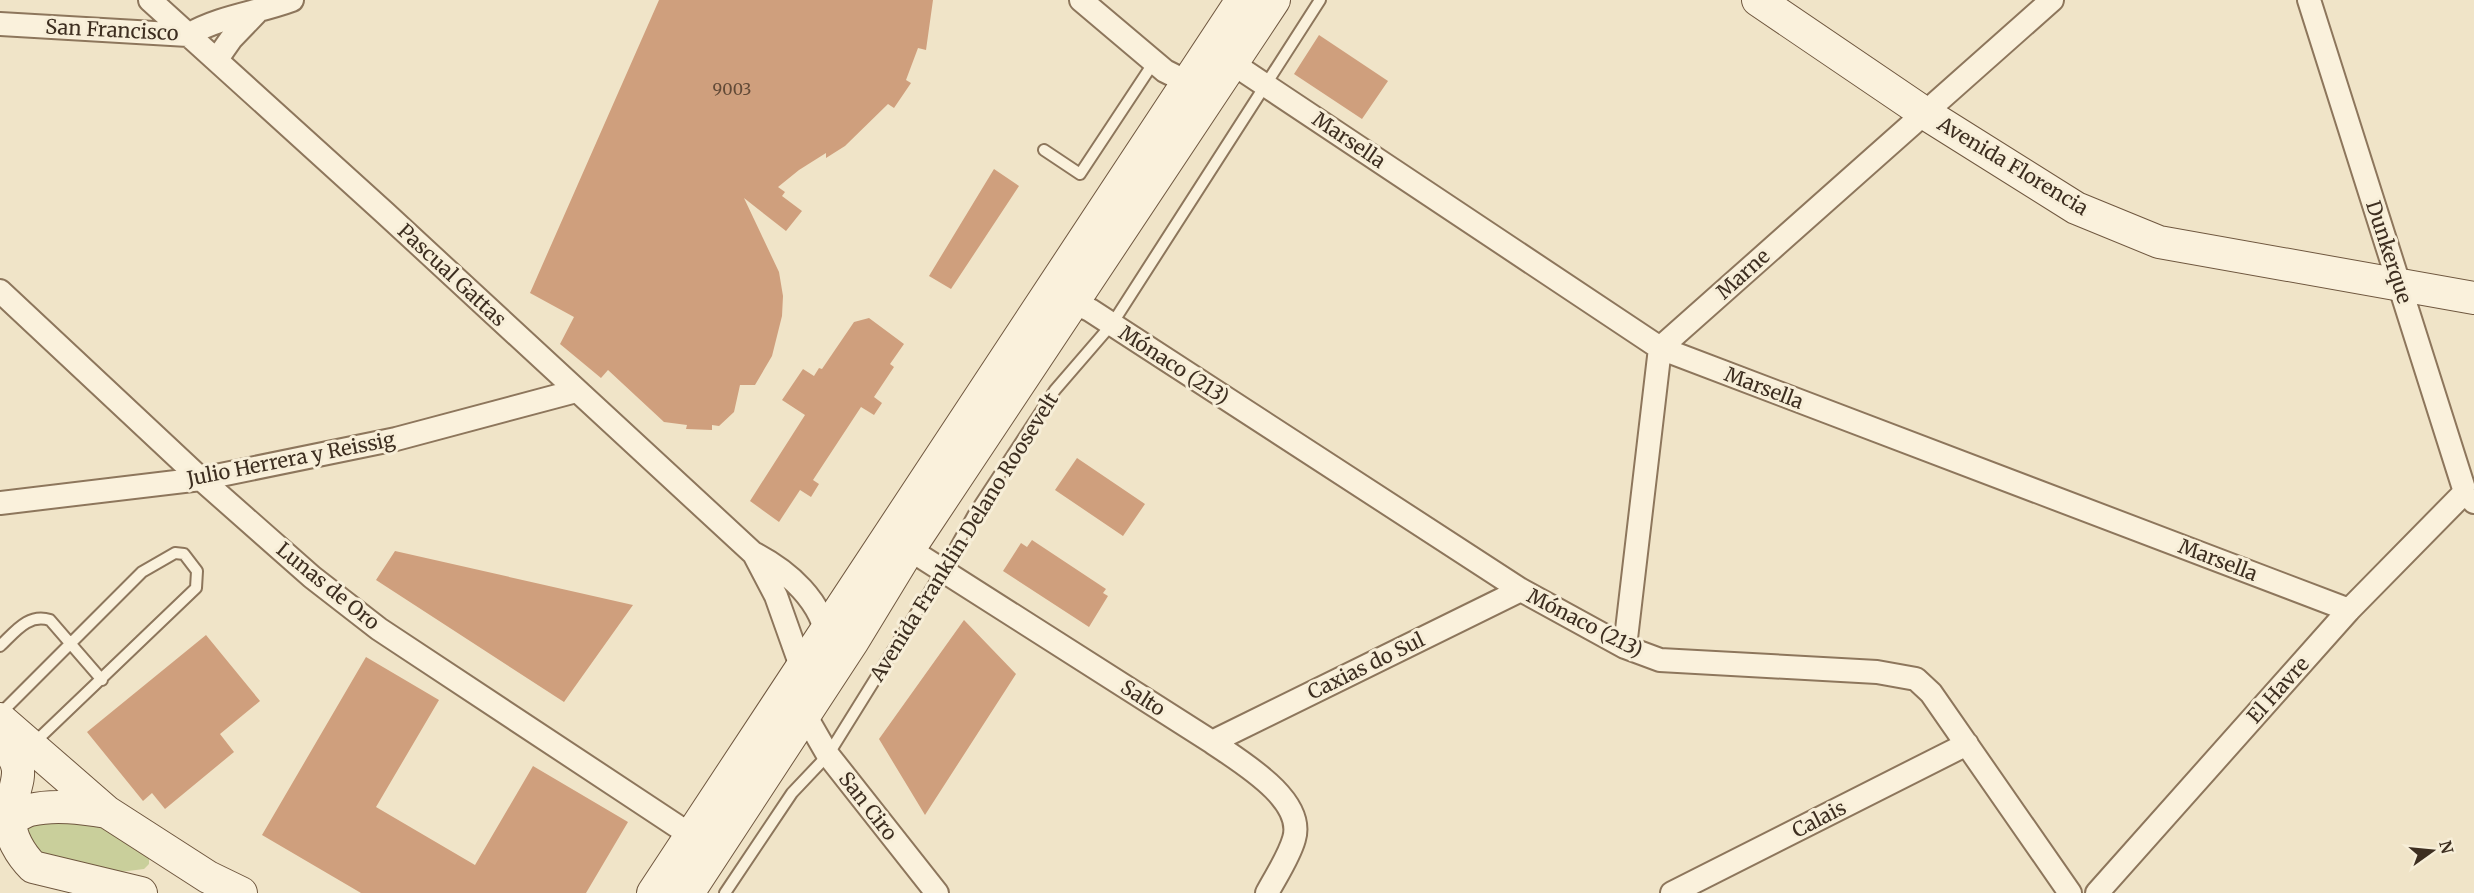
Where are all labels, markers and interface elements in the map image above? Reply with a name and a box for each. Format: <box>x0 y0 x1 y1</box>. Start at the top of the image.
street label: San Francisco <box>45 14 180 45</box>
house number: 9003 <box>713 79 751 99</box>
street label: Marsella <box>1308 106 1391 173</box>
street label: Avenida Florencia <box>1933 110 2093 221</box>
street label: Dunkerque <box>2361 197 2418 306</box>
street label: Pascual Gattas <box>393 218 512 331</box>
street label: Marne <box>1711 243 1775 304</box>
street label: Mónaco (213) <box>1114 320 1234 410</box>
street label: Marsella <box>1721 361 1807 414</box>
street label: Avenida Franklin Delano Roosevelt <box>864 388 1063 686</box>
street label: Julio Herrera y Reissig <box>184 426 397 491</box>
street label: Marsella <box>2175 533 2261 586</box>
street label: Lunas de Oro <box>272 536 385 635</box>
street label: Mónaco (213) <box>1523 583 1647 662</box>
street label: Caxias do Sul <box>1303 627 1428 705</box>
street label: El Havre <box>2241 651 2314 728</box>
street label: Salto <box>1116 674 1171 721</box>
street label: San Ciro <box>834 766 903 845</box>
street label: Calais <box>1788 794 1850 843</box>
north arrow <box>2402 821 2462 881</box>
text: N <box>2435 838 2458 856</box>

